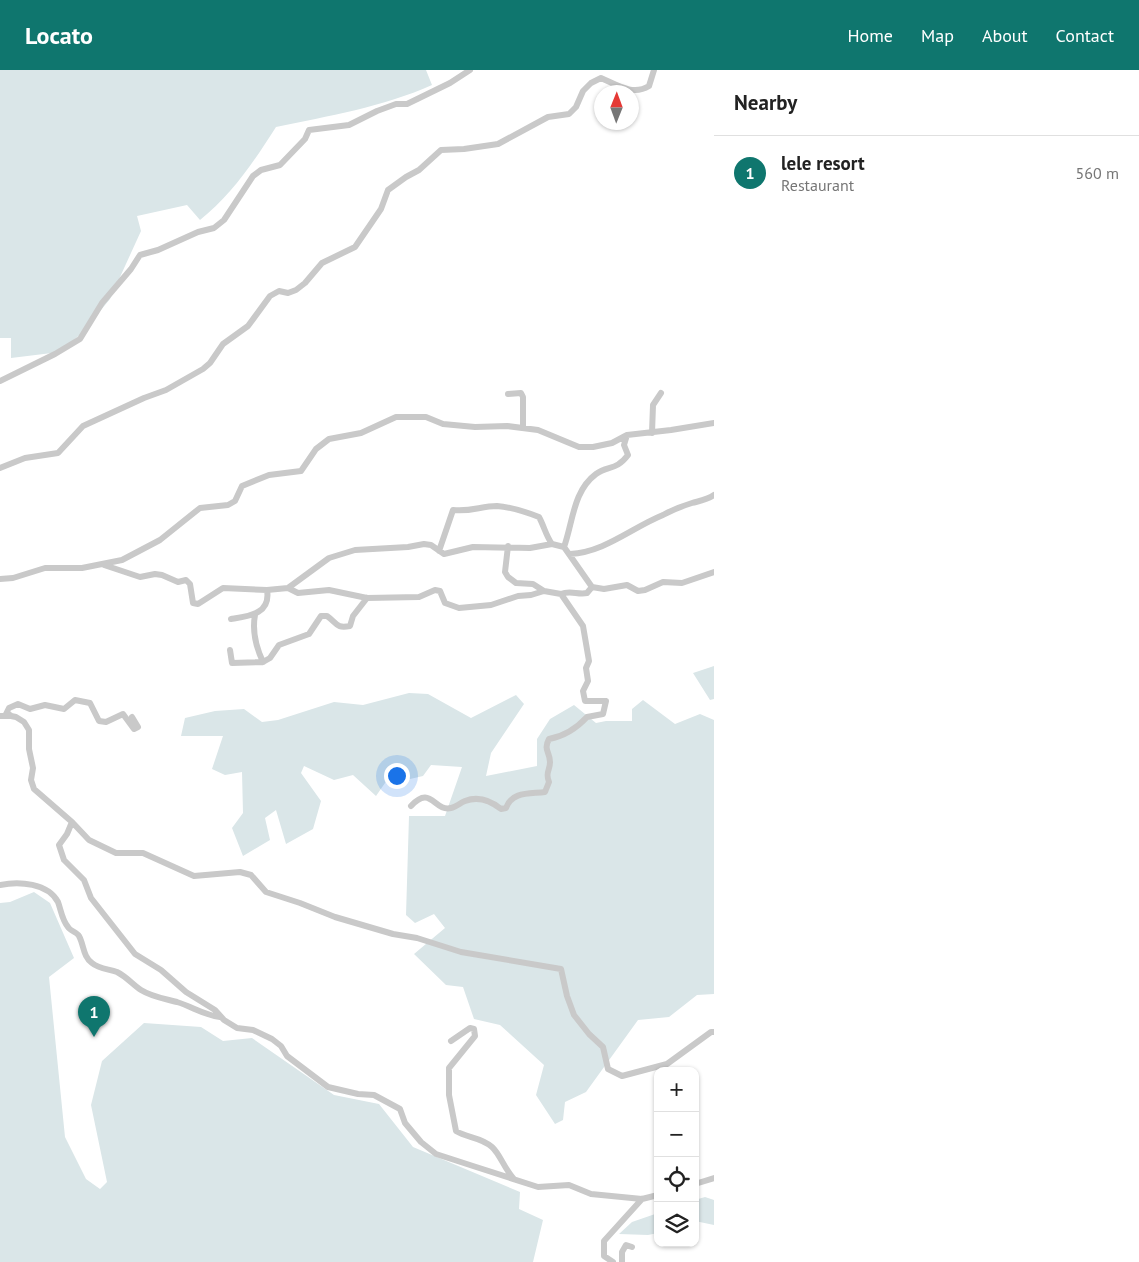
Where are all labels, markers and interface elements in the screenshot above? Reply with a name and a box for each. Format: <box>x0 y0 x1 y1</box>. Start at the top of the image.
text: Locato <box>25 20 93 51</box>
text: Home <box>847 24 893 47</box>
text: Map <box>921 24 954 47</box>
text: About <box>982 24 1028 47</box>
text: Contact <box>1056 24 1114 47</box>
north arrow <box>594 85 639 130</box>
text: Nearby <box>734 89 797 116</box>
text: lele resort <box>781 151 865 175</box>
text: 1 <box>745 163 755 183</box>
text: 560 m <box>1076 163 1119 183</box>
text: Restaurant <box>781 175 854 195</box>
your location <box>384 763 410 789</box>
pin: 1 <box>78 996 110 1037</box>
map controls <box>654 1067 699 1247</box>
button: + <box>654 1067 699 1112</box>
button: − <box>654 1112 699 1157</box>
button: locate <box>654 1157 699 1202</box>
button: layers <box>654 1202 699 1247</box>

